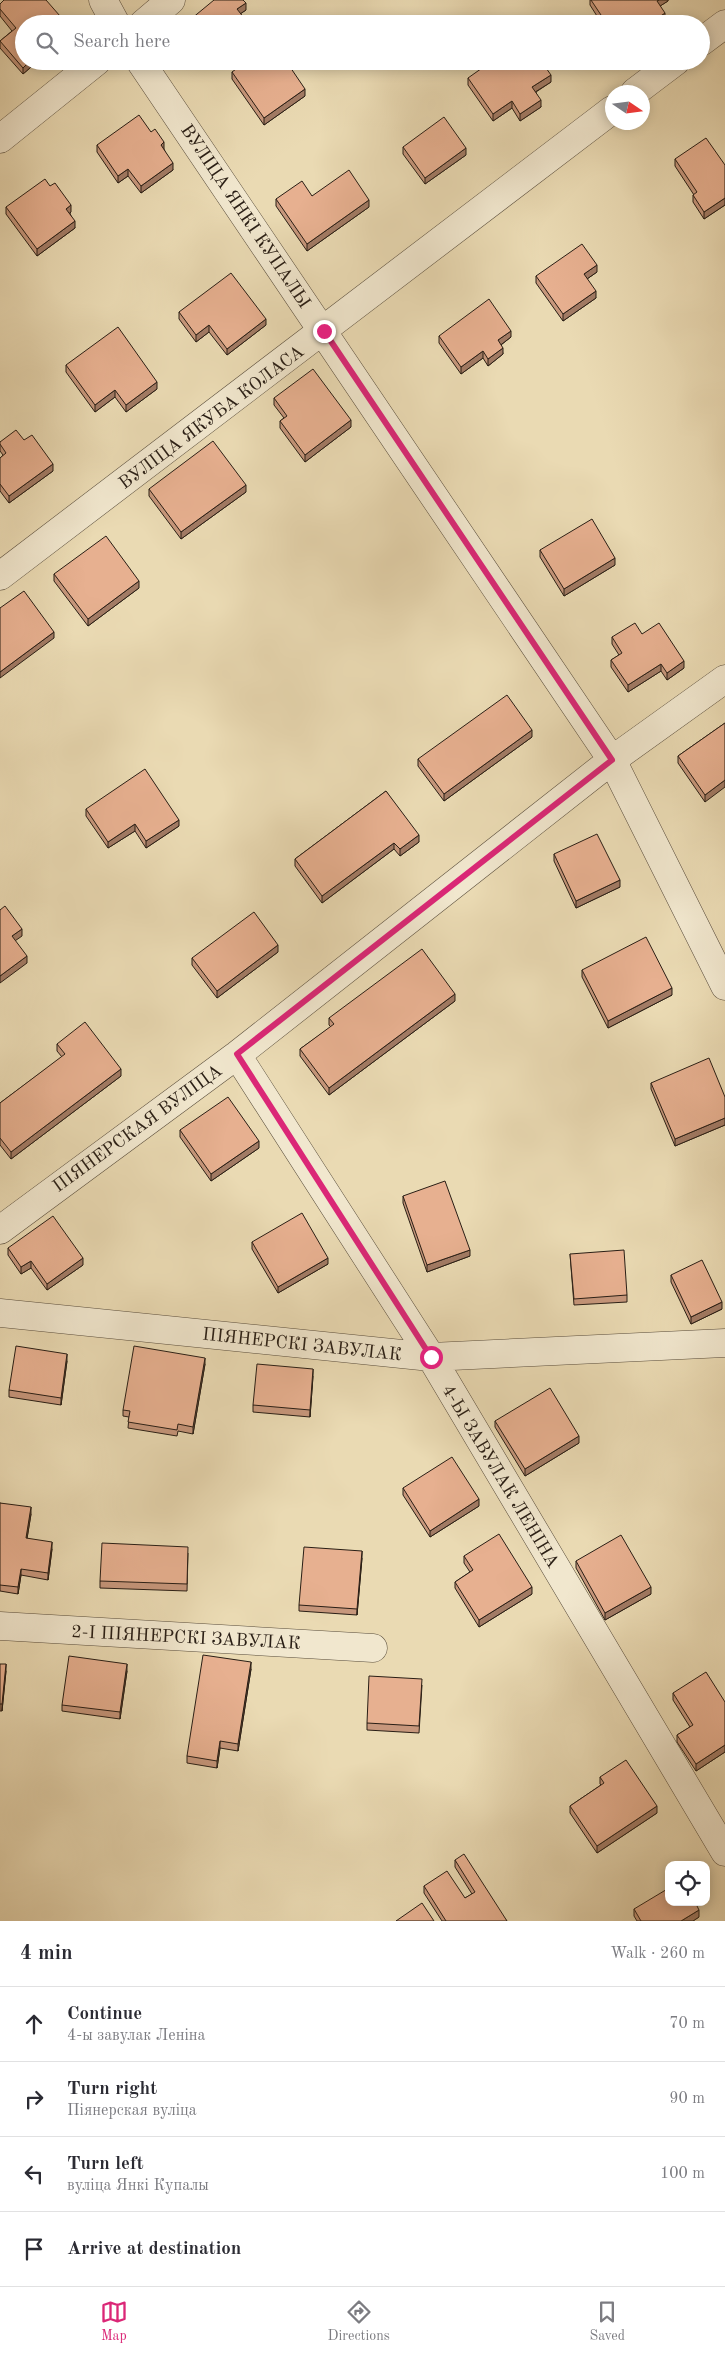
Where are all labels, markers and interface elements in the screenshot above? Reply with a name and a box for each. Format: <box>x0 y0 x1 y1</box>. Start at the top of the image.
search box <box>15 15 710 70</box>
icon: search <box>33 29 61 57</box>
text: Search here <box>73 33 170 52</box>
north arrow <box>605 85 650 130</box>
street label: ВУЛІЦА ЯНКІ КУПАЛЫ <box>177 121 313 312</box>
route end <box>313 320 336 343</box>
street label: ВУЛІЦА ЯКУБА КОЛАСА <box>116 342 308 493</box>
street label: ПІЯНЕРСКАЯ ВУЛІЦА <box>50 1061 226 1196</box>
street label: ПІЯНЕРСКІ ЗАВУЛАК <box>201 1326 402 1364</box>
route start <box>420 1346 443 1369</box>
street label: 4-Ы ЗАВУЛАК ЛЕНІНА <box>438 1382 562 1571</box>
street label: 2-І ПІЯНЕРСКІ ЗАВУЛАК <box>71 1623 301 1653</box>
map controls <box>665 1861 710 1906</box>
button: locate <box>665 1861 710 1906</box>
text: 4 min <box>20 1943 73 1964</box>
text: Walk · 260 m <box>610 1946 705 1962</box>
text: Continue <box>67 2005 142 2024</box>
icon: ahead <box>20 2010 48 2038</box>
text: 70 m <box>669 2016 705 2032</box>
text: 4-ы завулак Леніна <box>67 2028 205 2044</box>
text: Turn right <box>67 2080 157 2099</box>
icon: right <box>20 2085 48 2113</box>
text: 90 m <box>669 2091 705 2107</box>
text: Піянерская вуліца <box>67 2103 197 2119</box>
text: Turn left <box>67 2155 144 2174</box>
icon: left <box>20 2160 48 2188</box>
text: 100 m <box>660 2166 705 2182</box>
text: вуліца Янкі Купалы <box>67 2178 209 2194</box>
icon: arrive <box>20 2235 48 2263</box>
text: Arrive at destination <box>67 2240 241 2259</box>
tab: Map <box>100 2298 128 2345</box>
tab: Directions <box>328 2298 390 2345</box>
tab: Saved <box>589 2298 625 2345</box>

